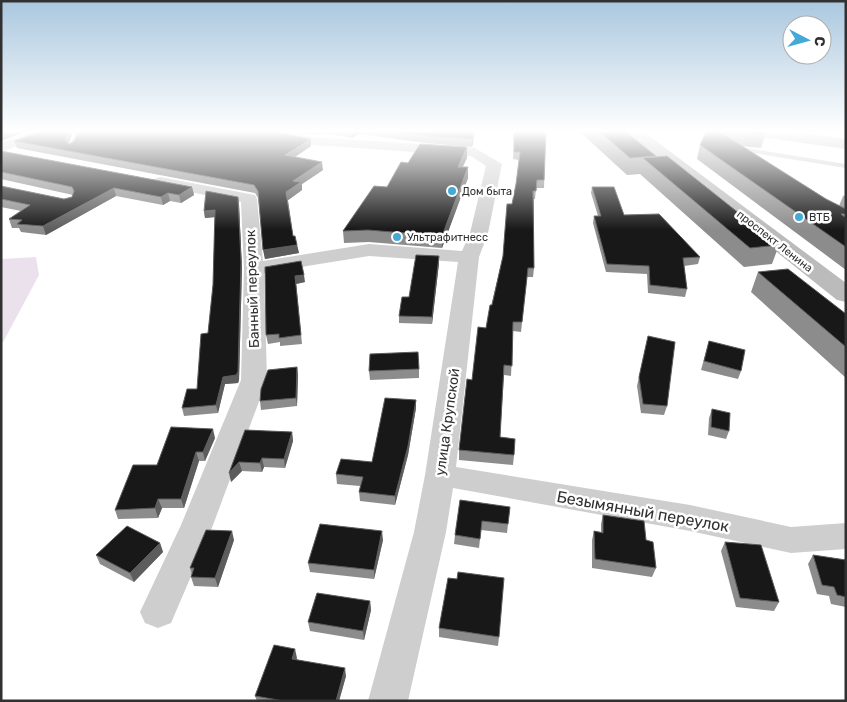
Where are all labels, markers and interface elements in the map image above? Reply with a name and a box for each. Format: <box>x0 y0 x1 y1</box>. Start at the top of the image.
north arrow <box>782 15 832 65</box>
text: С <box>810 36 828 47</box>
marker: Дом быта <box>446 185 458 197</box>
place label: Дом быта <box>462 185 512 198</box>
street label: проспект Ленина <box>734 208 815 275</box>
marker: ВТБ <box>793 211 805 223</box>
place label: ВТБ <box>809 211 830 224</box>
street label: Банный переулок <box>242 229 263 349</box>
marker: Ультрафитнесс <box>391 231 403 243</box>
place label: Ультрафитнесс <box>407 231 488 244</box>
street label: улица Крупской <box>432 367 463 477</box>
street label: Безымянный переулок <box>555 487 731 536</box>

